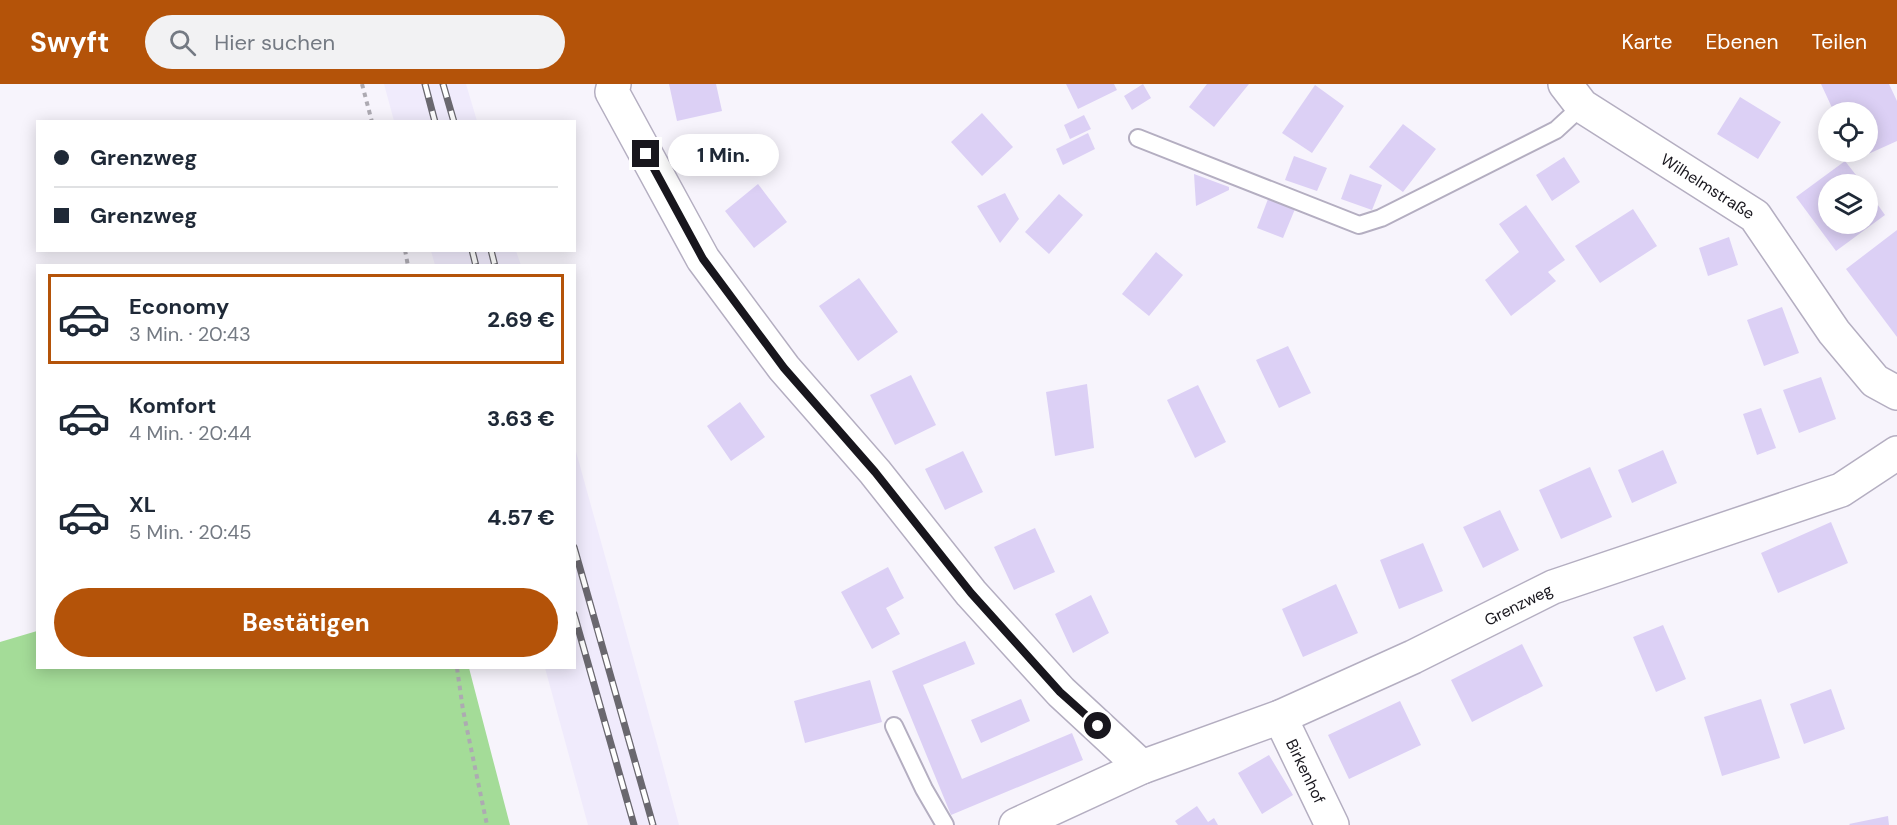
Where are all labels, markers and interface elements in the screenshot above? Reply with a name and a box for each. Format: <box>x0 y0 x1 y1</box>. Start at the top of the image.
search box <box>145 15 565 69</box>
text: Swyft <box>30 24 109 61</box>
icon: search <box>166 26 199 59</box>
text: Hier suchen <box>214 28 335 57</box>
text: Karte <box>1622 28 1672 56</box>
text: Ebenen <box>1705 28 1778 56</box>
text: Teilen <box>1811 28 1867 56</box>
map controls <box>1818 102 1878 234</box>
button: locate <box>1818 102 1878 162</box>
callout: 1 Min. <box>667 133 778 175</box>
route end <box>632 140 659 167</box>
text: 1 Min. <box>697 142 750 168</box>
text: Grenzweg <box>90 143 197 172</box>
street label: Wilhelmstraße <box>1657 149 1758 224</box>
button: layers <box>1818 174 1878 234</box>
text: Grenzweg <box>90 201 197 230</box>
icon: car <box>57 292 111 346</box>
text: Economy <box>129 292 229 321</box>
text: 2.69 € <box>487 305 555 334</box>
text: 3 Min. · 20:43 <box>129 321 251 347</box>
icon: car <box>57 391 111 445</box>
text: Komfort <box>129 391 216 420</box>
text: 3.63 € <box>487 404 555 433</box>
text: 4 Min. · 20:44 <box>129 420 251 446</box>
icon: car <box>57 490 111 544</box>
text: XL <box>129 490 156 519</box>
text: 4.57 € <box>487 503 555 532</box>
text: 5 Min. · 20:45 <box>129 519 252 545</box>
street label: Grenzweg <box>1481 579 1556 631</box>
button: Bestätigen <box>54 588 558 657</box>
route start <box>1084 712 1111 739</box>
street label: Birkenhof <box>1281 735 1330 807</box>

